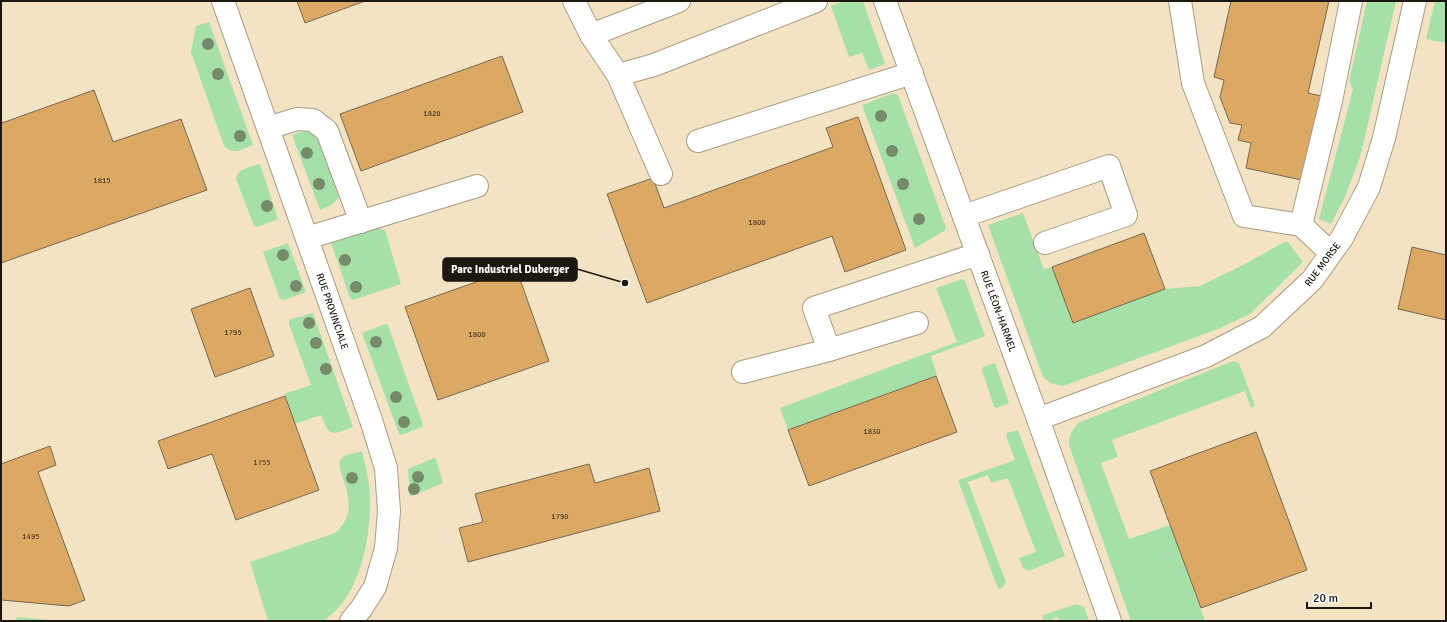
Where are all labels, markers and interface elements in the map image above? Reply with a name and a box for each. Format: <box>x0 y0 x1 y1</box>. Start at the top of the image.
house number: 1820 <box>423 108 441 118</box>
house number: 1815 <box>93 175 111 185</box>
house number: 1800 <box>748 217 766 227</box>
street label: RUE MORSE <box>1302 240 1344 289</box>
callout: Parc Industriel Duberger <box>443 258 577 281</box>
text: Parc Industriel Duberger <box>451 263 570 276</box>
street label: RUE LÉON-HARMEL <box>978 269 1019 354</box>
street label: RUE PROVINCIALE <box>313 272 351 351</box>
house number: 1795 <box>224 327 242 337</box>
house number: 1800 <box>468 329 486 339</box>
house number: 1830 <box>863 426 881 436</box>
house number: 1755 <box>253 457 271 467</box>
house number: 1790 <box>551 511 569 521</box>
house number: 1495 <box>22 531 40 541</box>
scale bar <box>1307 584 1371 610</box>
text: 20 m <box>1313 591 1338 606</box>

